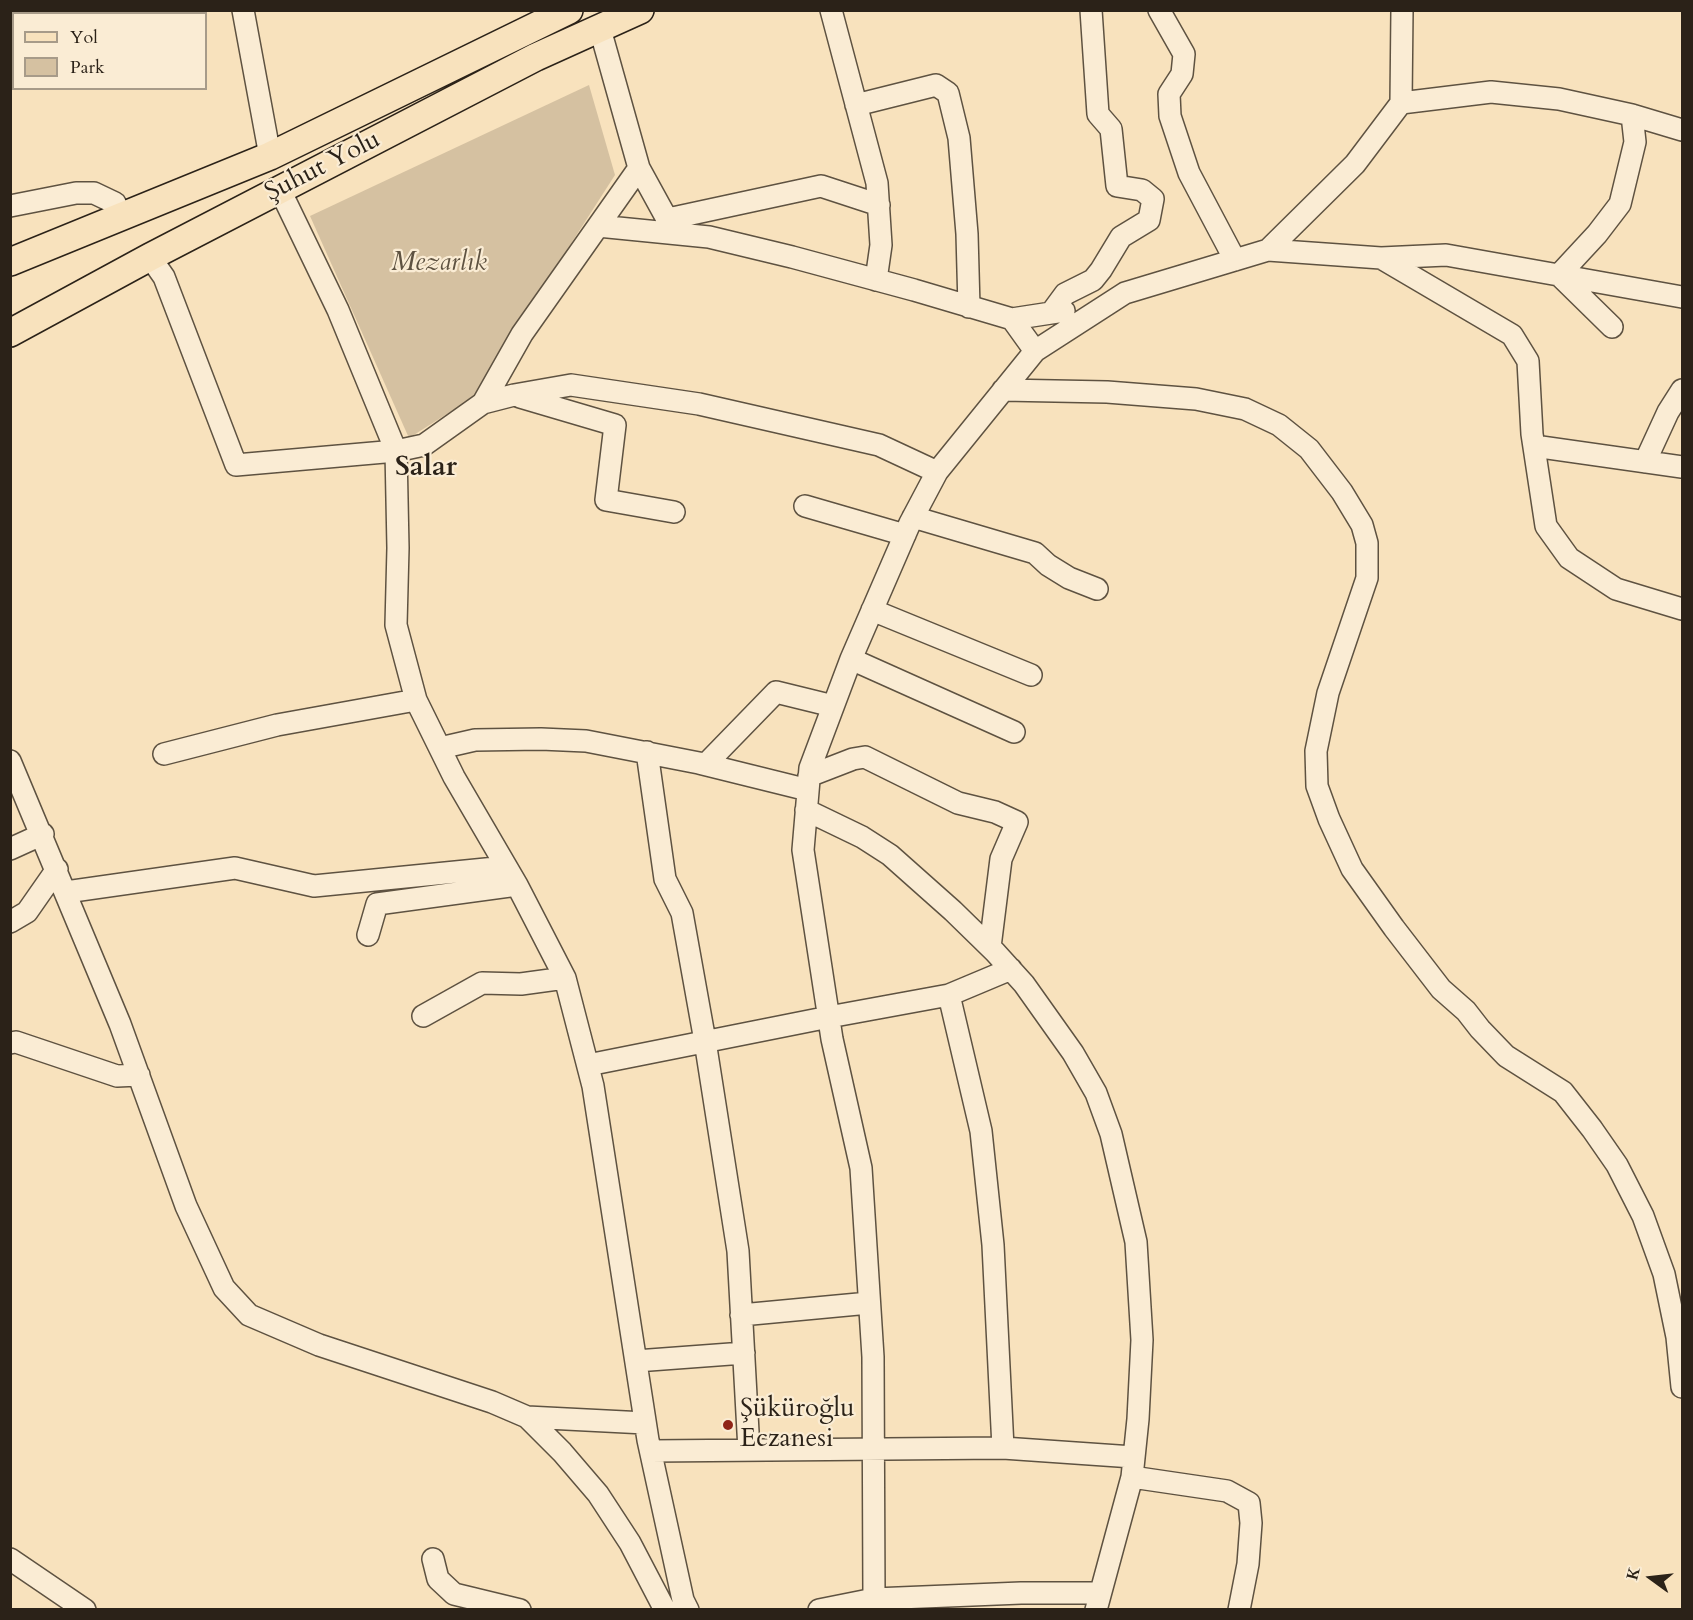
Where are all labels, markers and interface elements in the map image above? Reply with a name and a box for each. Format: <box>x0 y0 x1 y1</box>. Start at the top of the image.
legend <box>12 12 207 90</box>
text: Yol <box>70 25 98 50</box>
text: Park <box>70 55 105 80</box>
street label: Şuhut Yolu <box>260 125 386 209</box>
park label: Mezarlık <box>391 248 487 280</box>
district label: Salar <box>395 452 457 486</box>
place label: Şüküroğlu Eczanesi <box>740 1394 854 1456</box>
marker: Şüküroğlu Eczanesi <box>721 1418 735 1432</box>
north arrow <box>1621 1548 1681 1608</box>
text: K <box>1621 1564 1646 1582</box>

